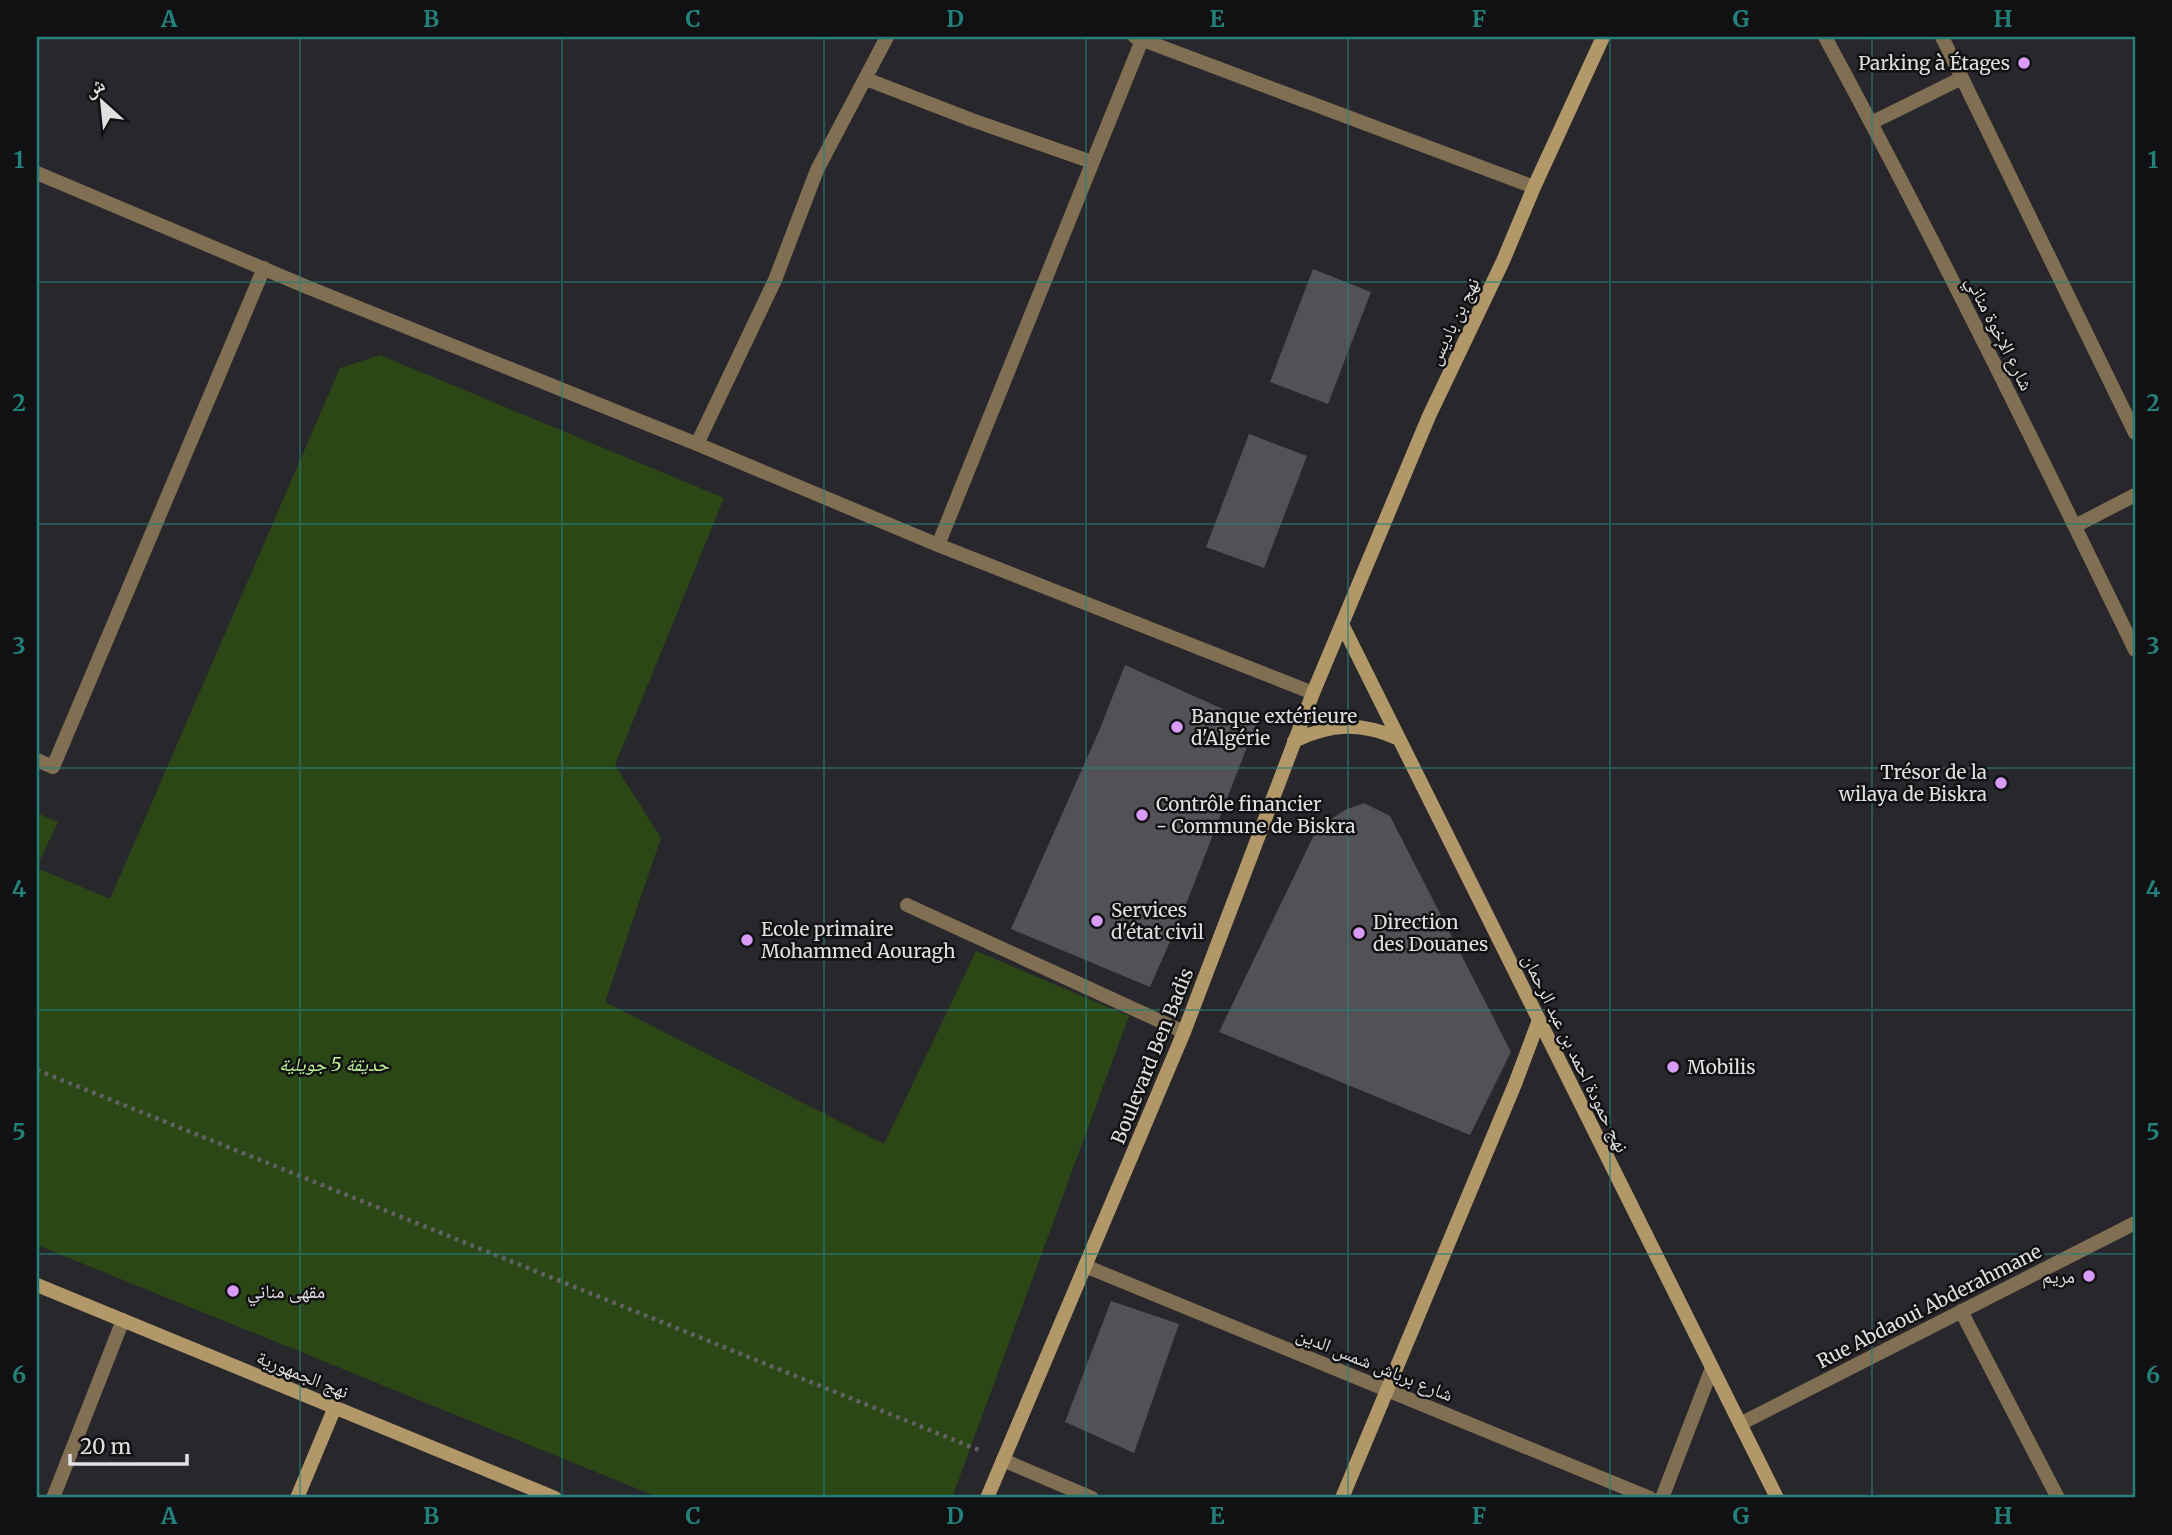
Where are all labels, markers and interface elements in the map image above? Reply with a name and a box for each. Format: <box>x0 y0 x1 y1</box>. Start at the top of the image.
text: A <box>160 4 178 33</box>
text: B <box>423 4 439 33</box>
text: C <box>685 4 701 33</box>
text: D <box>946 4 964 33</box>
text: E <box>1209 4 1225 33</box>
text: F <box>1472 4 1486 33</box>
text: G <box>1733 4 1750 33</box>
text: H <box>1994 4 2013 33</box>
place label: Parking à Étages <box>1858 51 2010 75</box>
marker: Parking à Étages <box>2016 55 2032 71</box>
north arrow <box>66 66 136 136</box>
text: ش <box>80 72 109 102</box>
text: 1 <box>14 145 25 174</box>
text: 1 <box>2148 145 2159 174</box>
street label: شارع الإخوة مناني <box>1957 272 2039 396</box>
street label: نهج بن باديس <box>1422 273 1485 369</box>
text: 2 <box>12 388 26 417</box>
text: 2 <box>2146 388 2160 417</box>
text: 3 <box>12 631 26 660</box>
text: 3 <box>2146 631 2160 660</box>
place label: Banque extérieure d'Algérie <box>1191 704 1357 750</box>
marker: Banque extérieure d'Algérie <box>1169 719 1185 735</box>
place label: Trésor de la wilaya de Biskra <box>1838 760 1987 806</box>
marker: Trésor de la wilaya de Biskra <box>1993 775 2009 791</box>
place label: Contrôle financier - Commune de Biskra <box>1156 792 1356 838</box>
marker: Contrôle financier - Commune de Biskra <box>1134 807 1150 823</box>
text: 4 <box>12 874 27 903</box>
text: 4 <box>2146 874 2161 903</box>
place label: Services d'état civil <box>1111 898 1204 944</box>
place label: Direction des Douanes <box>1373 910 1488 956</box>
marker: Services d'état civil <box>1089 913 1105 929</box>
place label: Ecole primaire Mohammed Aouragh <box>761 917 956 963</box>
marker: Direction des Douanes <box>1351 925 1367 941</box>
marker: Ecole primaire Mohammed Aouragh <box>739 932 755 948</box>
street label: نهج حمودة احمد بن عبد الرحمان <box>1517 950 1635 1157</box>
street label: Boulevard Ben Badis <box>1106 965 1198 1147</box>
park label: حديقة 5 جويلية <box>279 1052 390 1076</box>
place label: Mobilis <box>1687 1055 1756 1079</box>
marker: Mobilis <box>1665 1059 1681 1075</box>
text: 5 <box>12 1117 26 1146</box>
text: 5 <box>2146 1117 2160 1146</box>
street label: Rue Abdaoui Abderahmane <box>1813 1239 2045 1373</box>
place label: مريم <box>2042 1264 2075 1289</box>
marker: مريم <box>2081 1268 2097 1284</box>
place label: مقهى مناني <box>247 1279 325 1307</box>
marker: مقهى مناني <box>225 1283 241 1299</box>
street label: شارع برباش شمس الدين <box>1293 1322 1457 1406</box>
street label: نهج الجمهورية <box>253 1345 353 1404</box>
text: 6 <box>12 1360 26 1389</box>
text: 6 <box>2146 1360 2160 1389</box>
scale bar <box>70 1423 187 1467</box>
text: 20 m <box>80 1433 132 1460</box>
text: A <box>160 1501 178 1530</box>
text: B <box>423 1501 439 1530</box>
text: C <box>685 1501 701 1530</box>
text: D <box>946 1501 964 1530</box>
text: E <box>1209 1501 1225 1530</box>
text: F <box>1472 1501 1486 1530</box>
text: G <box>1733 1501 1750 1530</box>
text: H <box>1994 1501 2013 1530</box>

